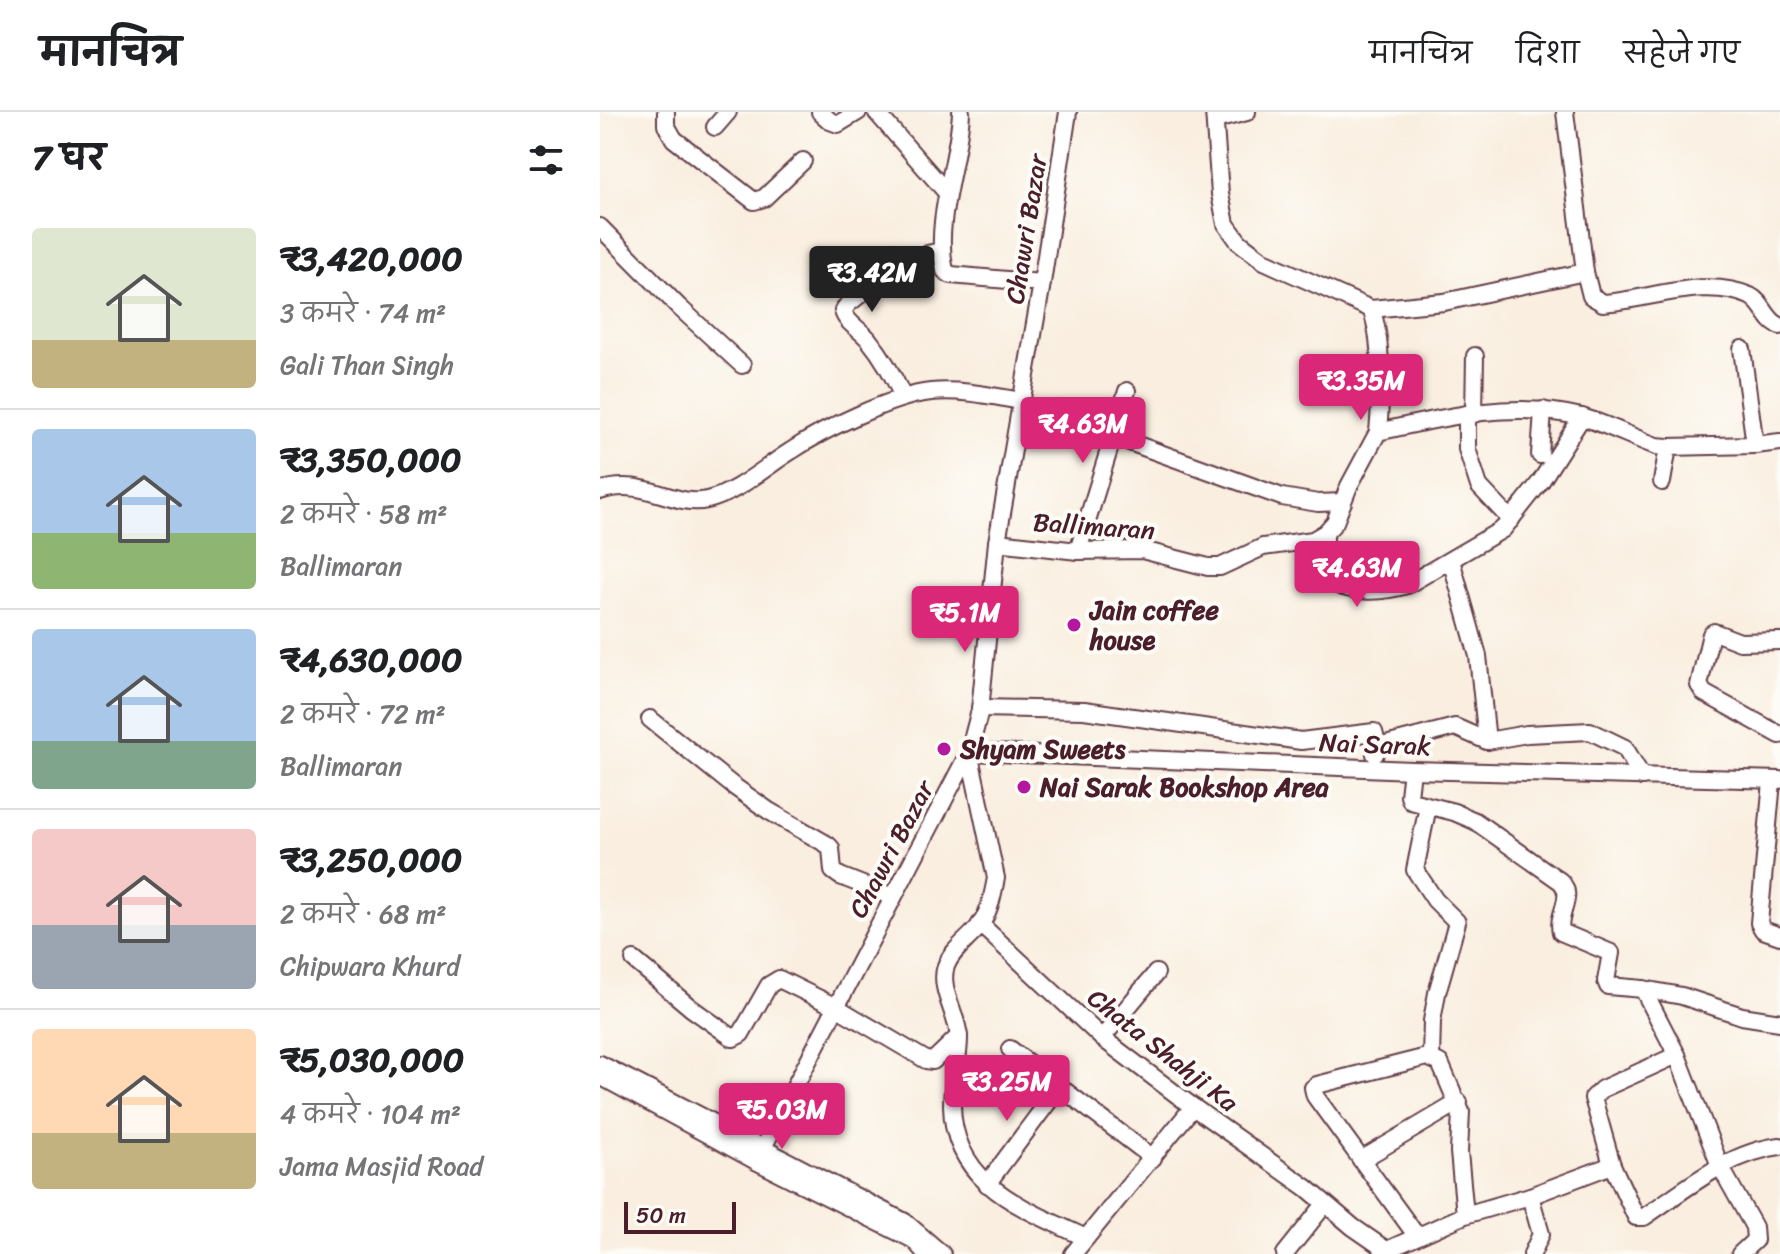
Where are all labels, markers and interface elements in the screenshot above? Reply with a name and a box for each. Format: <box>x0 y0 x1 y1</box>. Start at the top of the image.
text: मानचित्र <box>40 19 181 86</box>
text: मानचित्र <box>1369 29 1472 78</box>
text: दिशा <box>1516 29 1580 78</box>
text: सहेजे गए <box>1624 29 1740 78</box>
text: 7 घर <box>32 128 106 188</box>
icon: filters <box>524 138 568 182</box>
street label: Chawri Bazar <box>991 150 1061 307</box>
text: ₹3,420,000 <box>280 229 463 289</box>
pin: ₹3.42M <box>807 246 937 314</box>
text: ₹3.42M <box>827 249 917 295</box>
icon: home <box>96 260 192 356</box>
text: 3 कमरे · 74 m² <box>280 290 446 336</box>
text: Gali Than Singh <box>280 342 454 388</box>
pin: ₹3.35M <box>1296 354 1426 422</box>
text: ₹3.35M <box>1317 357 1405 403</box>
pin: ₹4.63M <box>1018 397 1148 465</box>
text: ₹4.63M <box>1039 400 1127 446</box>
text: ₹3,350,000 <box>280 430 461 490</box>
icon: home <box>96 461 192 557</box>
text: 2 कमरे · 58 m² <box>280 491 447 537</box>
street label: Ballimaran <box>1031 499 1157 553</box>
pin: ₹4.63M <box>1292 541 1422 609</box>
text: Ballimaran <box>280 543 402 589</box>
text: ₹4.63M <box>1313 544 1401 590</box>
pin: ₹5.1M <box>909 586 1021 654</box>
place label: Jain coffee house <box>1088 587 1219 663</box>
text: ₹5.1M <box>930 589 1000 635</box>
marker: Jain coffee house <box>1065 616 1083 634</box>
text: ₹4,630,000 <box>280 630 463 690</box>
icon: home <box>96 661 192 757</box>
text: 2 कमरे · 72 m² <box>280 691 446 737</box>
street label: Nai Sarak <box>1318 719 1432 769</box>
place label: Shyam Sweets <box>959 726 1127 772</box>
marker: Shyam Sweets <box>935 740 953 758</box>
text: Ballimaran <box>280 743 402 789</box>
place label: Nai Sarak Bookshop Area <box>1039 764 1330 810</box>
street label: Chawri Bazar <box>835 770 947 926</box>
marker: Nai Sarak Bookshop Area <box>1015 778 1033 796</box>
text: ₹3,250,000 <box>280 830 462 890</box>
icon: home <box>96 861 192 957</box>
text: 2 कमरे · 68 m² <box>280 891 446 937</box>
text: Chipwara Khurd <box>280 943 460 989</box>
street label: Chata Shahji Ka <box>1077 976 1250 1125</box>
text: ₹5,030,000 <box>280 1030 464 1090</box>
pin: ₹3.25M <box>942 1055 1072 1123</box>
text: ₹3.25M <box>963 1058 1051 1104</box>
icon: home <box>96 1061 192 1157</box>
pin: ₹5.03M <box>717 1083 847 1151</box>
text: ₹5.03M <box>737 1086 827 1132</box>
text: 4 कमरे · 104 m² <box>280 1091 461 1137</box>
text: Jama Masjid Road <box>280 1143 483 1189</box>
text: 50 m <box>636 1196 686 1235</box>
scale bar <box>624 1198 736 1234</box>

